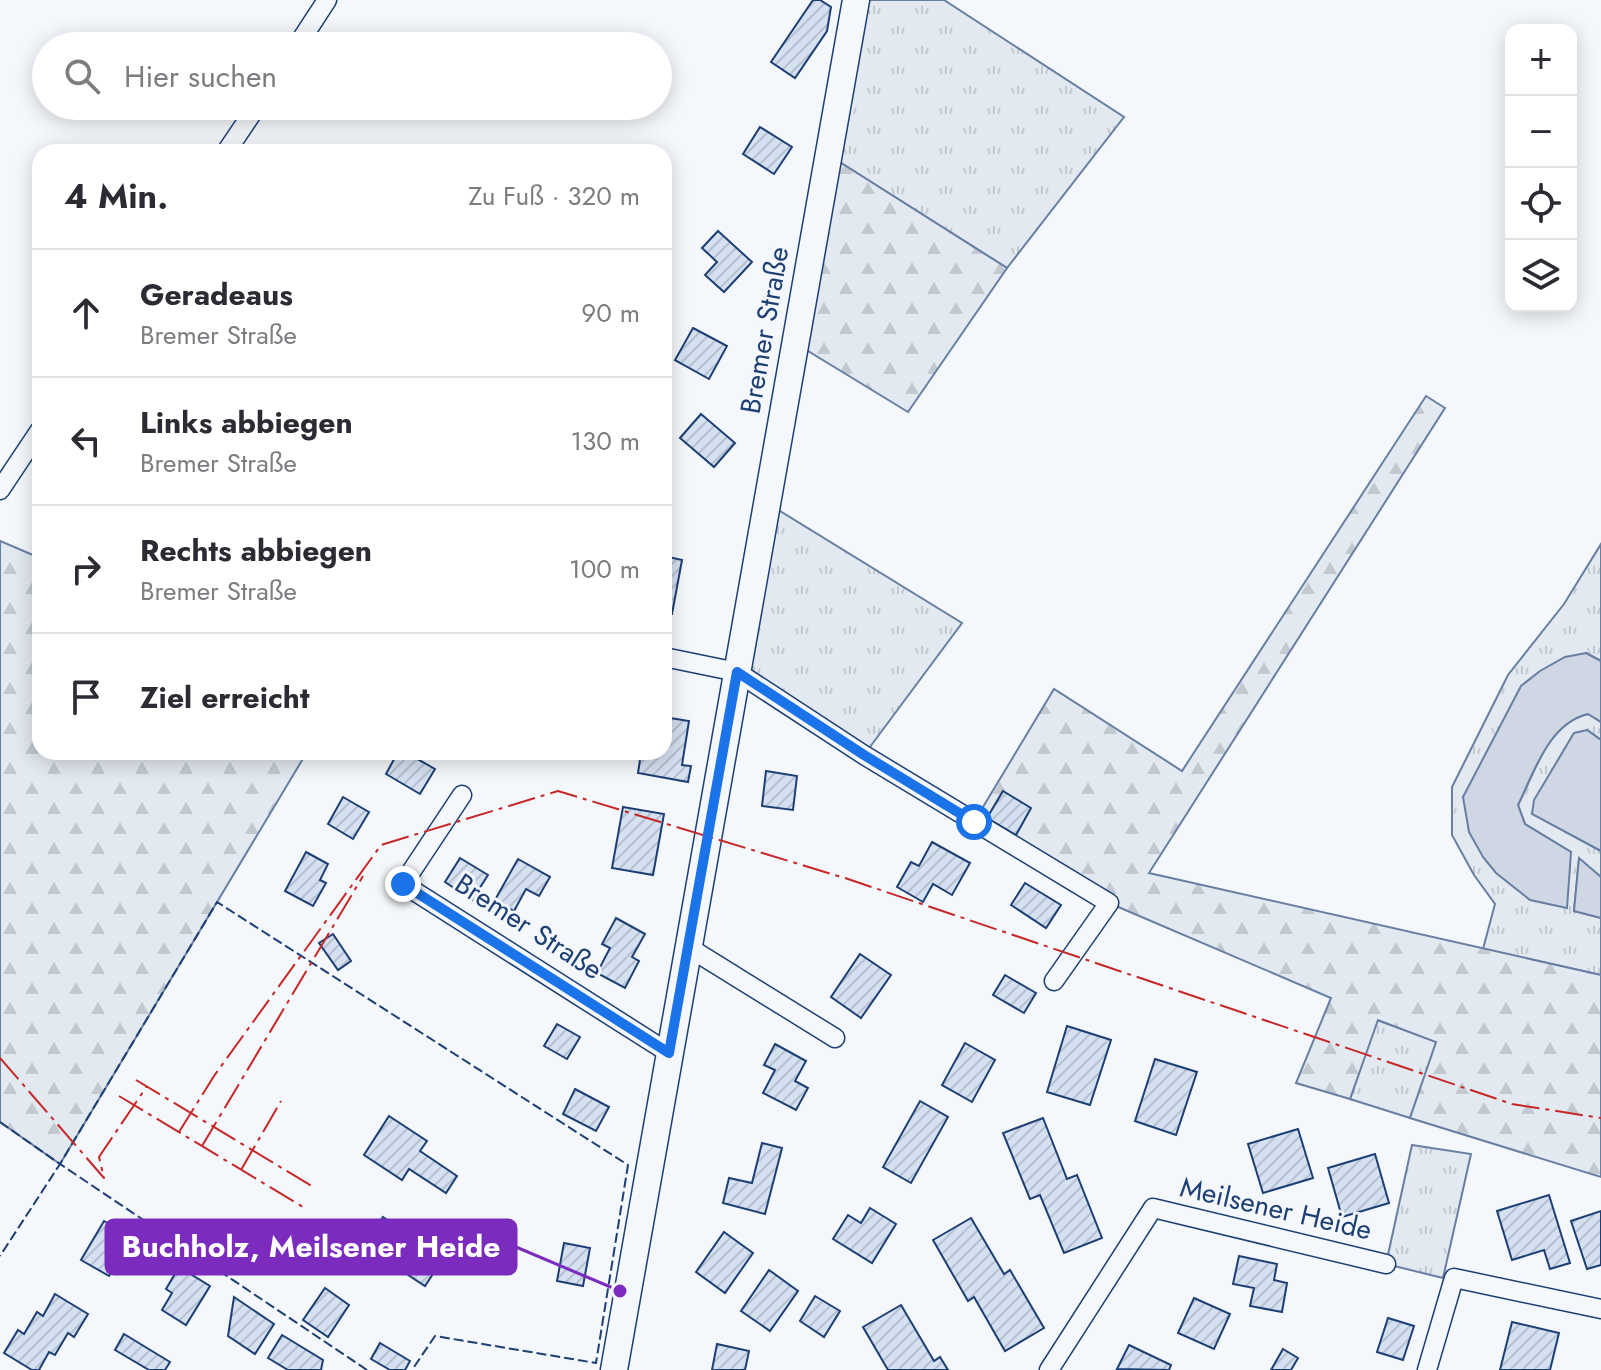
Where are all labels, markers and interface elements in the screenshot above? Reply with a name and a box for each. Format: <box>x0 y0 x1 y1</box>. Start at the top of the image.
map controls <box>1505 24 1577 312</box>
button: + <box>1505 24 1577 96</box>
search box <box>32 32 672 120</box>
icon: search <box>60 54 104 98</box>
text: Hier suchen <box>124 55 277 98</box>
button: − <box>1505 96 1577 168</box>
button: locate <box>1505 168 1577 240</box>
text: 4 Min. <box>64 172 168 221</box>
text: Zu Fuß · 320 m <box>468 177 640 215</box>
button: layers <box>1505 240 1577 312</box>
street label: Bremer Straße <box>730 243 799 417</box>
text: Geradeaus <box>140 273 293 316</box>
icon: ahead <box>64 291 108 335</box>
text: 90 m <box>581 294 640 332</box>
text: Bremer Straße <box>140 316 297 354</box>
text: Links abbiegen <box>140 401 353 444</box>
icon: left <box>64 419 108 463</box>
text: 130 m <box>570 422 640 460</box>
text: Bremer Straße <box>140 444 297 482</box>
text: Rechts abbiegen <box>140 529 372 572</box>
icon: right <box>64 547 108 591</box>
text: 100 m <box>569 550 640 588</box>
text: Bremer Straße <box>140 572 297 610</box>
icon: arrive <box>64 675 108 719</box>
text: Ziel erreicht <box>140 676 309 719</box>
route start <box>956 804 992 840</box>
street label: Bremer Straße <box>447 863 611 990</box>
route end <box>385 866 421 902</box>
street label: Meilsener Heide <box>1176 1166 1376 1250</box>
callout: Buchholz, Meilsener Heide <box>106 1220 516 1274</box>
text: Buchholz, Meilsener Heide <box>122 1225 500 1268</box>

